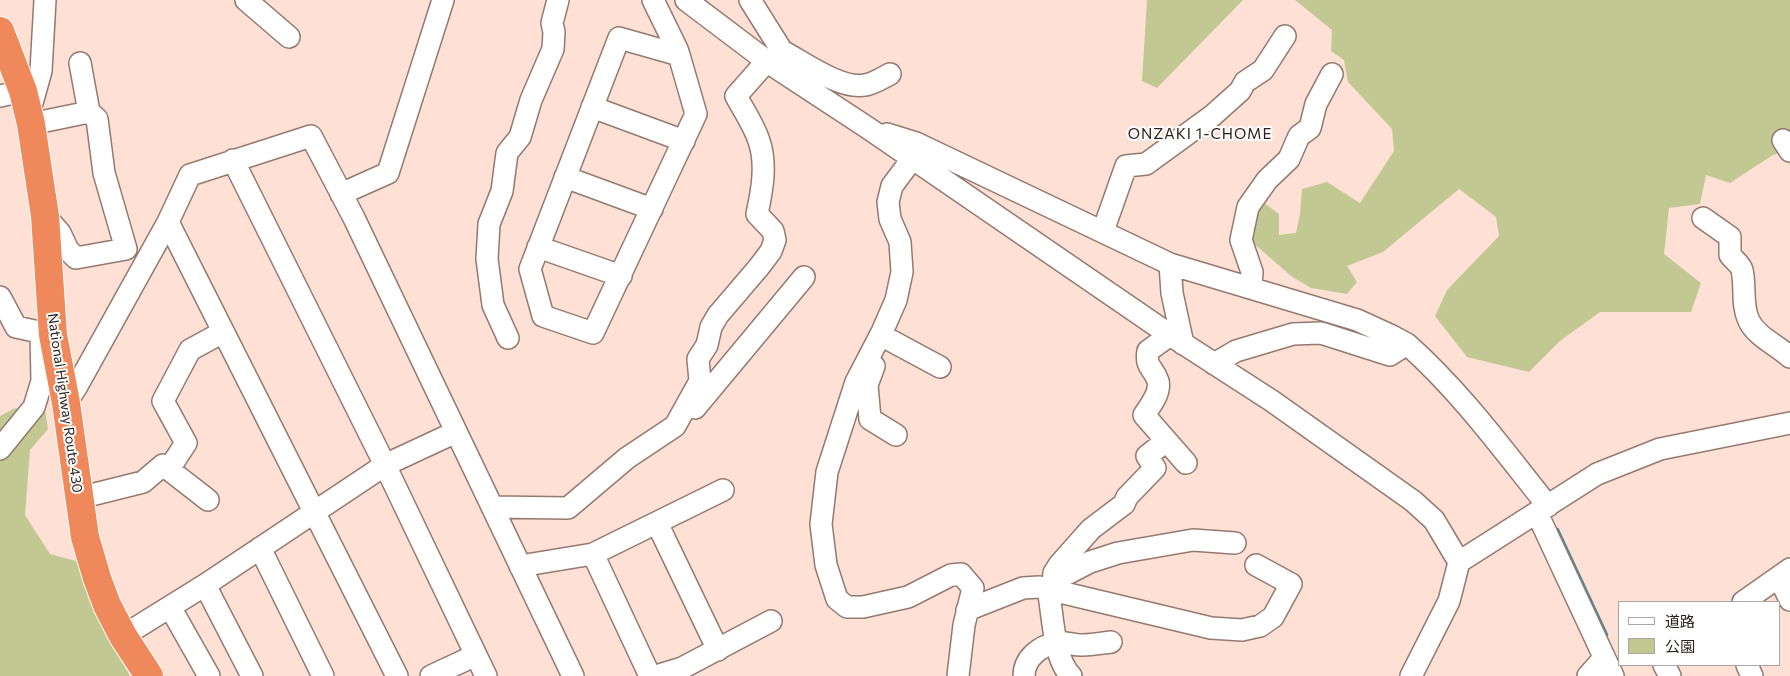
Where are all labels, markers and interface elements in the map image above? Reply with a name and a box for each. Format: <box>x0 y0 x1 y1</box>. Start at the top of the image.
district label: ONZAKI 1-CHOME <box>1126 125 1274 143</box>
street label: National Highway Route 430 <box>44 312 86 494</box>
legend <box>1618 601 1780 666</box>
text: 道路 <box>1665 612 1695 630</box>
text: 公園 <box>1665 637 1695 655</box>

